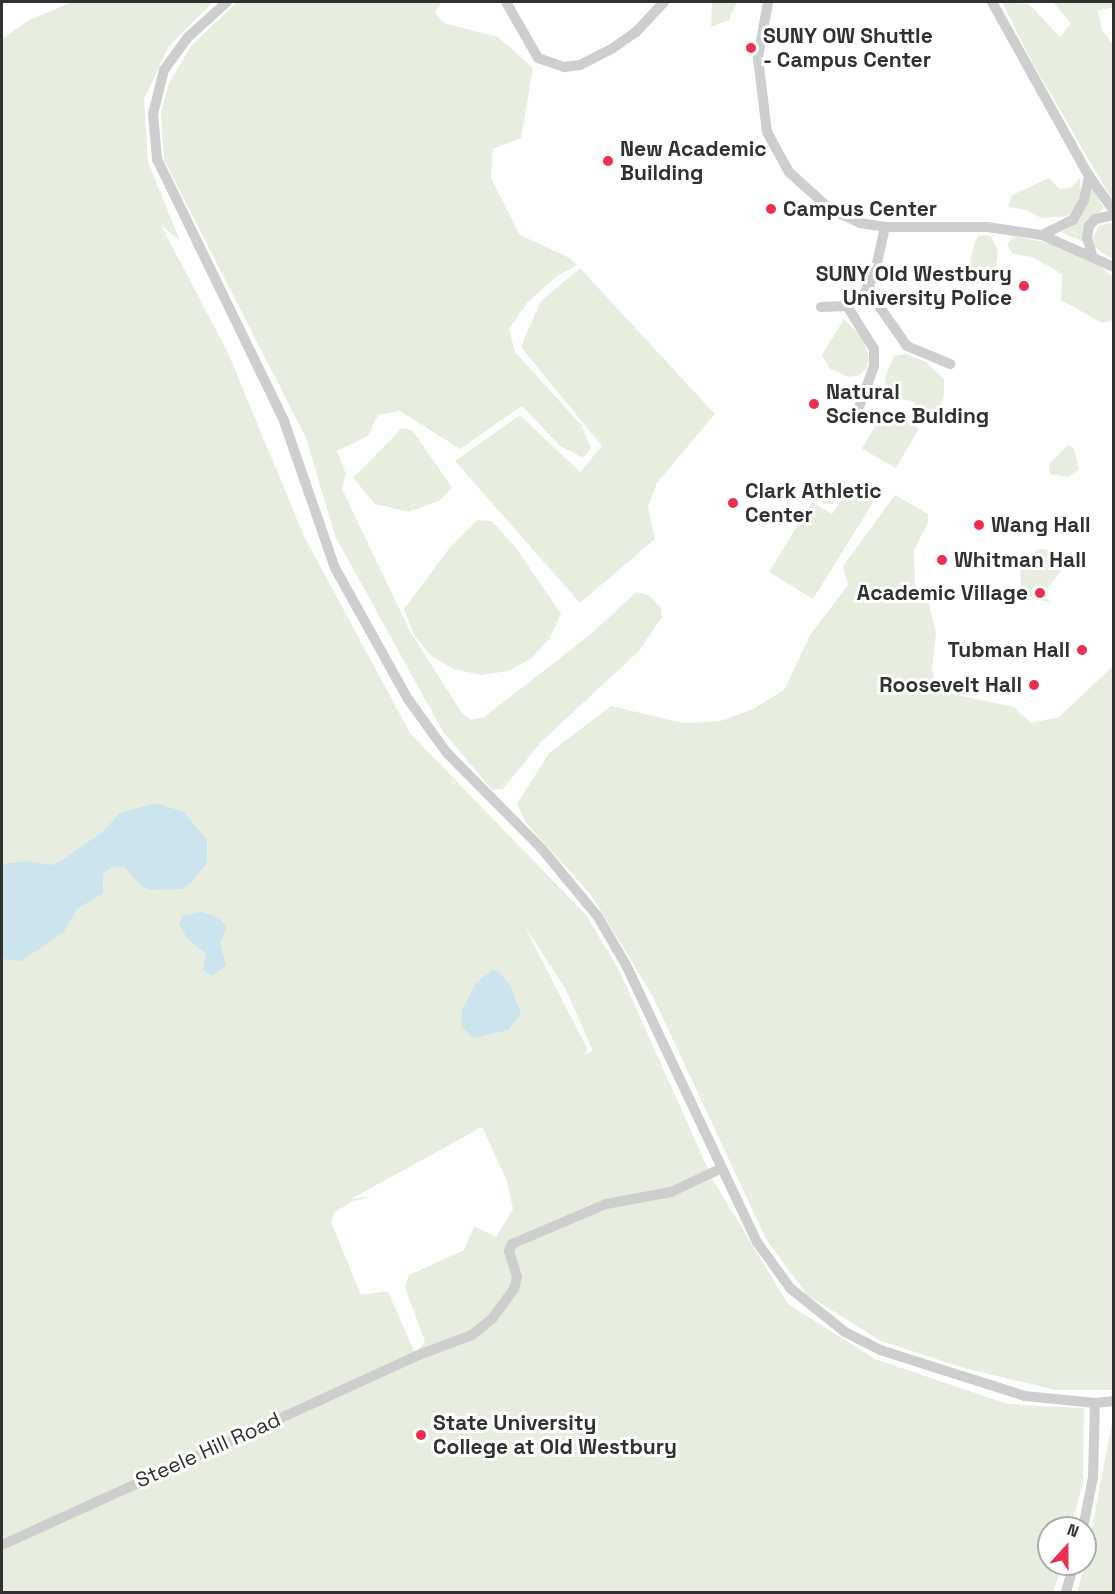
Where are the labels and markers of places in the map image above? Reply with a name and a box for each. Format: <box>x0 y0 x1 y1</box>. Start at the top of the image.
place label: SUNY OW Shuttle - Campus Center <box>763 23 933 73</box>
marker: SUNY OW Shuttle - Campus Center <box>744 41 758 55</box>
place label: New Academic Building <box>620 136 767 186</box>
marker: New Academic Building <box>601 154 615 168</box>
place label: Campus Center <box>783 196 937 222</box>
marker: Campus Center <box>764 202 778 216</box>
place label: SUNY Old Westbury University Police <box>815 261 1012 311</box>
marker: SUNY Old Westbury University Police <box>1017 279 1031 293</box>
place label: Natural Science Bulding <box>826 379 989 429</box>
marker: Natural Science Bulding <box>807 397 821 411</box>
place label: Clark Athletic Center <box>745 478 882 528</box>
marker: Clark Athletic Center <box>726 496 740 510</box>
place label: Wang Hall <box>991 512 1091 538</box>
marker: Wang Hall <box>972 518 986 532</box>
place label: Whitman Hall <box>954 547 1086 573</box>
marker: Whitman Hall <box>935 553 949 567</box>
place label: Academic Village <box>857 580 1028 606</box>
marker: Academic Village <box>1033 586 1047 600</box>
place label: Tubman Hall <box>947 637 1070 663</box>
marker: Tubman Hall <box>1075 643 1089 657</box>
place label: Roosevelt Hall <box>879 672 1022 698</box>
marker: Roosevelt Hall <box>1027 678 1041 692</box>
place label: State University College at Old Westbury <box>433 1410 677 1460</box>
marker: State University College at Old Westbury <box>414 1428 428 1442</box>

